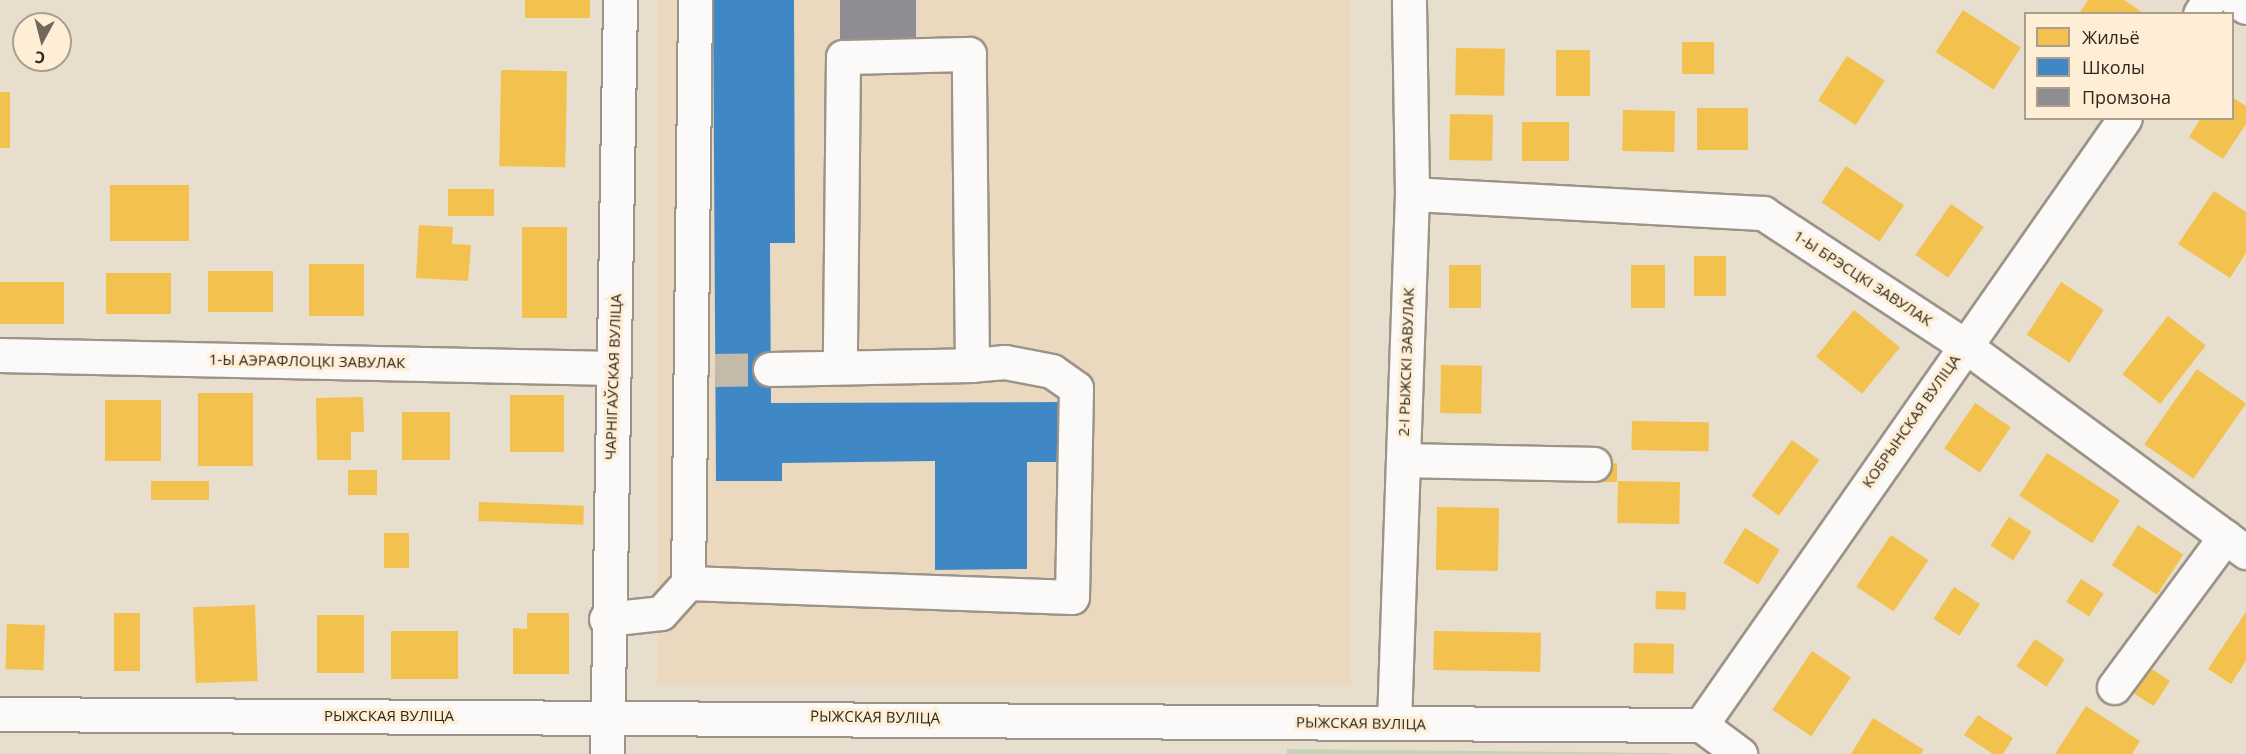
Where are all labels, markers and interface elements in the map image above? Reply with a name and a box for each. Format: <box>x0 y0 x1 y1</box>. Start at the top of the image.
north arrow <box>12 12 72 72</box>
legend <box>2024 12 2234 120</box>
text: Жильё <box>2082 25 2140 49</box>
text: С <box>34 46 46 69</box>
text: Школы <box>2082 55 2145 79</box>
text: Промзона <box>2082 85 2171 109</box>
street label: 1-Ы БРЭСЦКІ ЗАВУЛАК <box>1790 226 1936 330</box>
street label: 2-І РЫЖСКІ ЗАВУЛАК <box>1394 287 1418 437</box>
street label: ЧАРНІГАЎСКАЯ ВУЛІЦА <box>601 294 625 460</box>
street label: 1-Ы АЭРАФЛОЦКІ ЗАВУЛАК <box>209 350 405 372</box>
street label: КОБРЫНСКАЯ ВУЛІЦА <box>1858 351 1964 491</box>
street label: РЫЖСКАЯ ВУЛІЦА <box>324 707 454 725</box>
street label: РЫЖСКАЯ ВУЛІЦА <box>810 707 940 727</box>
street label: РЫЖСКАЯ ВУЛІЦА <box>1296 713 1426 733</box>

